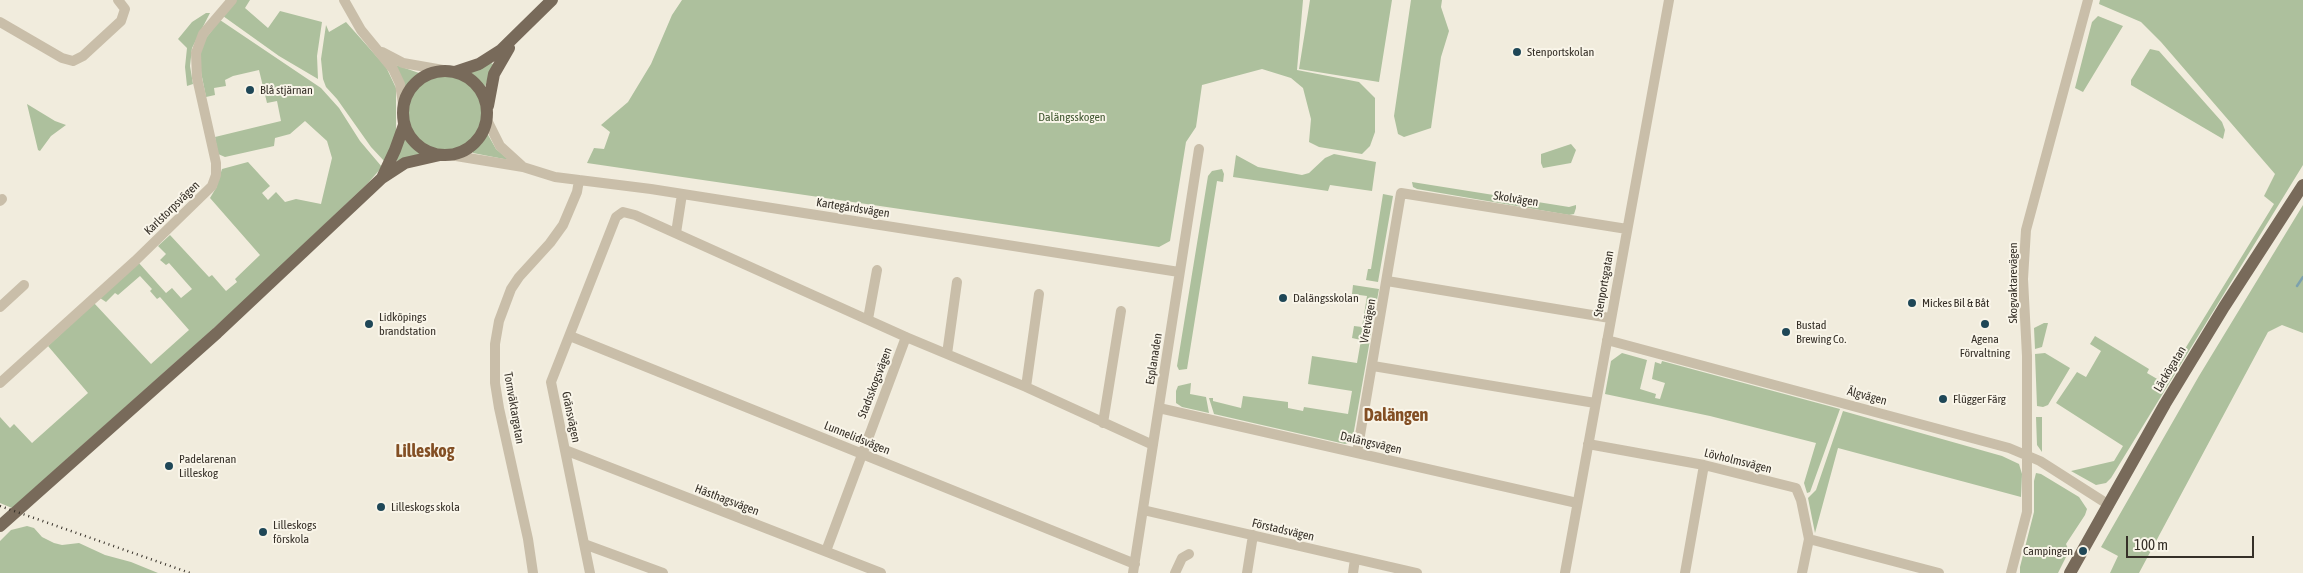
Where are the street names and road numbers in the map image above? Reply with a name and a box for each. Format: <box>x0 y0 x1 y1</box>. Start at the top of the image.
street label: Karlstorpsvägen <box>141 178 203 238</box>
street label: Skolvägen <box>1492 188 1540 210</box>
street label: Kartegårdsvägen <box>815 195 891 221</box>
street label: Skogvaktarevägen <box>2006 242 2020 324</box>
street label: Stenportsgatan <box>1591 250 1617 318</box>
street label: Vretvägen <box>1357 298 1379 344</box>
street label: Esplanaden <box>1143 332 1165 386</box>
street label: Läckögatan <box>2151 344 2189 394</box>
street label: Stadsskogsvägen <box>855 345 895 421</box>
street label: Tornväktargatan <box>501 371 527 445</box>
street label: Älgvägen <box>1846 384 1888 408</box>
street label: Gränsvägen <box>559 390 583 444</box>
street label: Lunnelidsvägen <box>822 418 892 458</box>
street label: Dalängsvägen <box>1339 429 1403 457</box>
street label: Lövholmsvägen <box>1703 446 1773 476</box>
street label: Hästhagsvägen <box>693 481 761 519</box>
street label: Förstadsvägen <box>1250 516 1316 544</box>

